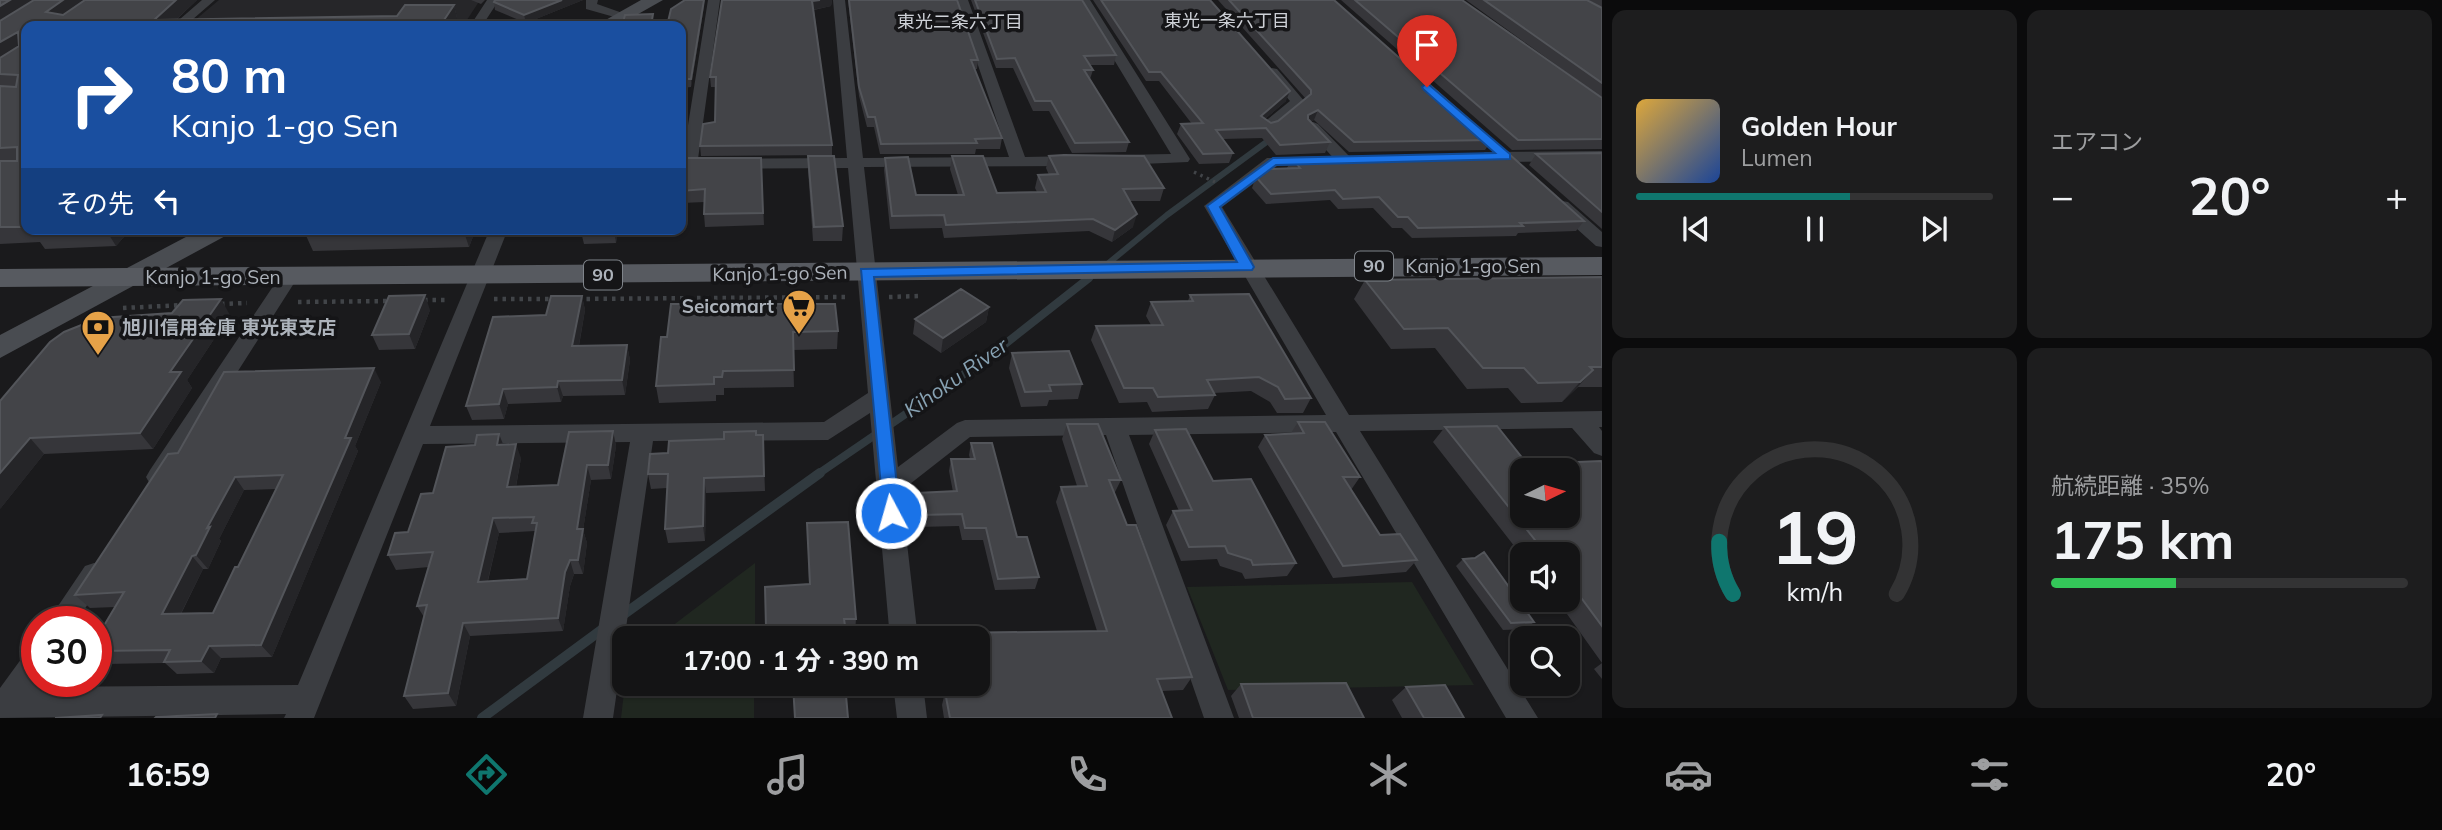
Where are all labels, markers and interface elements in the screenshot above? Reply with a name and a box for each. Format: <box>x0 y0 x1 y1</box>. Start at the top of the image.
district label: 東光一条六丁目 <box>1164 9 1290 32</box>
district label: 東光二条六丁目 <box>897 10 1023 33</box>
pin <box>1397 15 1457 87</box>
icon: arrive <box>1408 26 1446 64</box>
text: 80 m <box>171 44 287 105</box>
icon: right <box>56 49 147 140</box>
text: Kanjo 1-go Sen <box>171 105 399 145</box>
text: Golden Hour <box>1741 110 1897 143</box>
text: エアコン <box>2051 127 2143 156</box>
text: Lumen <box>1741 143 1813 172</box>
text: 20° <box>2188 163 2271 228</box>
text: − <box>2051 172 2074 220</box>
text: + <box>2385 172 2408 220</box>
icon: left <box>148 182 186 220</box>
text: その先 <box>56 187 134 220</box>
icon: previous <box>1677 210 1715 248</box>
icon: pause <box>1796 210 1834 248</box>
icon: next <box>1915 210 1953 248</box>
road number: 90 <box>1355 252 1393 280</box>
street label: Kanjo 1-go Sen <box>1405 254 1541 278</box>
road number: 90 <box>584 260 622 290</box>
street label: Kanjo 1-go Sen <box>712 260 848 286</box>
street label: Kanjo 1-go Sen <box>145 265 281 289</box>
supermarket icon: Seicomart <box>780 287 818 336</box>
place label: Seicomart <box>682 294 774 318</box>
bank icon: 旭川信用金庫 東光東支店 <box>79 308 117 357</box>
place label: 旭川信用金庫 東光東支店 <box>122 315 336 339</box>
water label: Kihoku River <box>899 331 1013 422</box>
north arrow <box>1510 458 1580 528</box>
map controls <box>1510 458 1580 696</box>
text: 航続距離 · 35% <box>2051 471 2209 500</box>
position arrow <box>854 476 928 550</box>
text: 19 <box>1771 491 1858 582</box>
text: 175 km <box>2051 507 2234 572</box>
button: sound <box>1510 542 1580 612</box>
text: km/h <box>1786 576 1843 607</box>
speed limit sign: 30 <box>21 606 112 697</box>
button: search <box>1510 626 1580 696</box>
text: 17:00 · 1 分 · 390 m <box>683 644 919 677</box>
icon: directions <box>462 750 511 799</box>
icon: music <box>763 750 812 799</box>
icon: phone <box>1063 750 1112 799</box>
icon: climate <box>1364 750 1413 799</box>
icon: car <box>1664 750 1713 799</box>
icon: filters <box>1965 750 2014 799</box>
text: 16:59 <box>126 754 211 794</box>
text: 20° <box>2266 754 2316 794</box>

